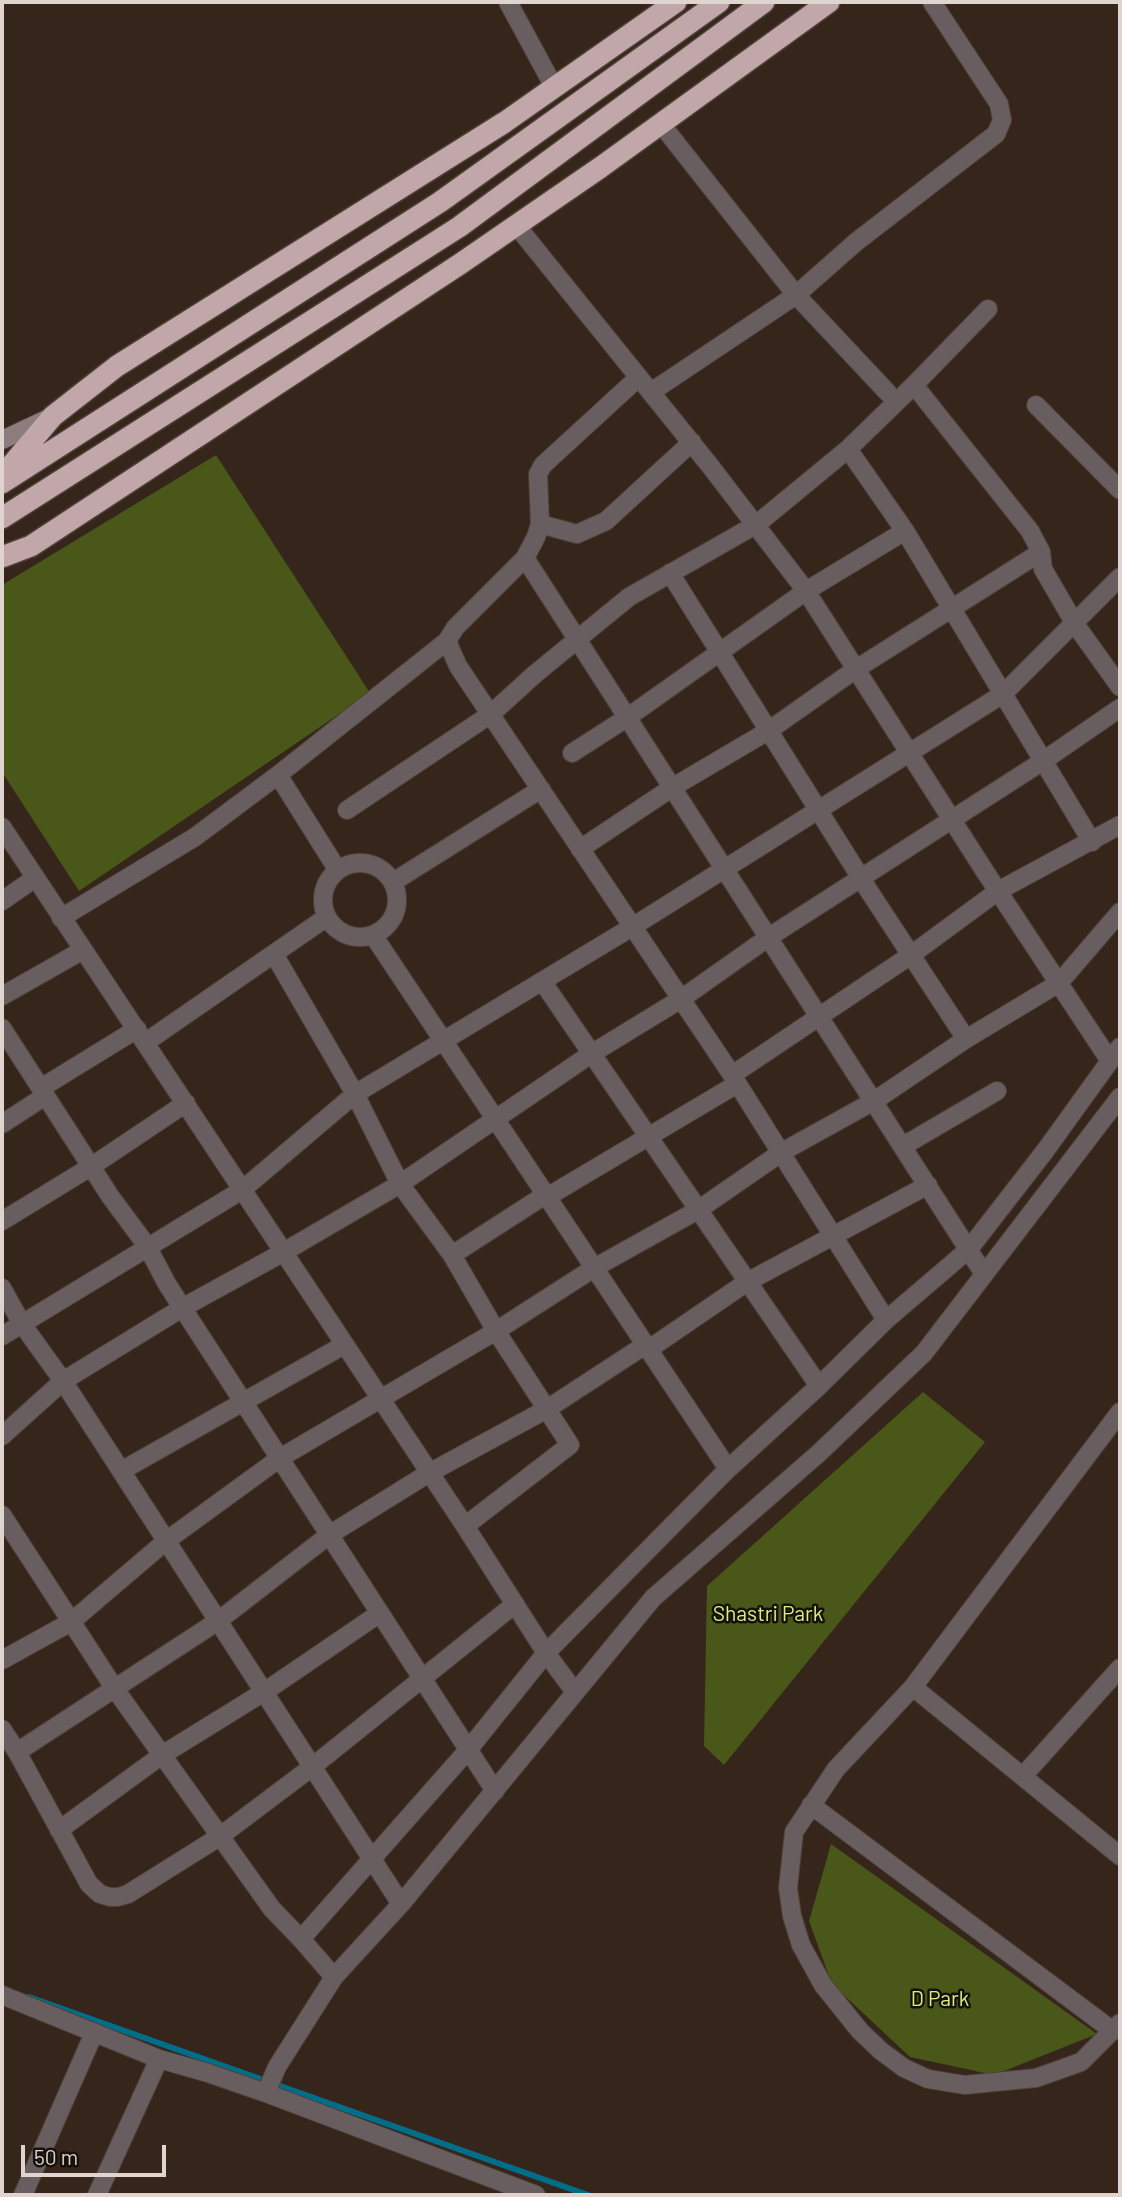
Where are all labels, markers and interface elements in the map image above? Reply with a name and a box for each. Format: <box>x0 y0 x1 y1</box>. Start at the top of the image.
park label: Shastri Park <box>713 1601 823 1627</box>
park label: D Park <box>911 1986 969 2012</box>
scale bar <box>24 2130 170 2174</box>
text: 50 m <box>34 2144 78 2169</box>

